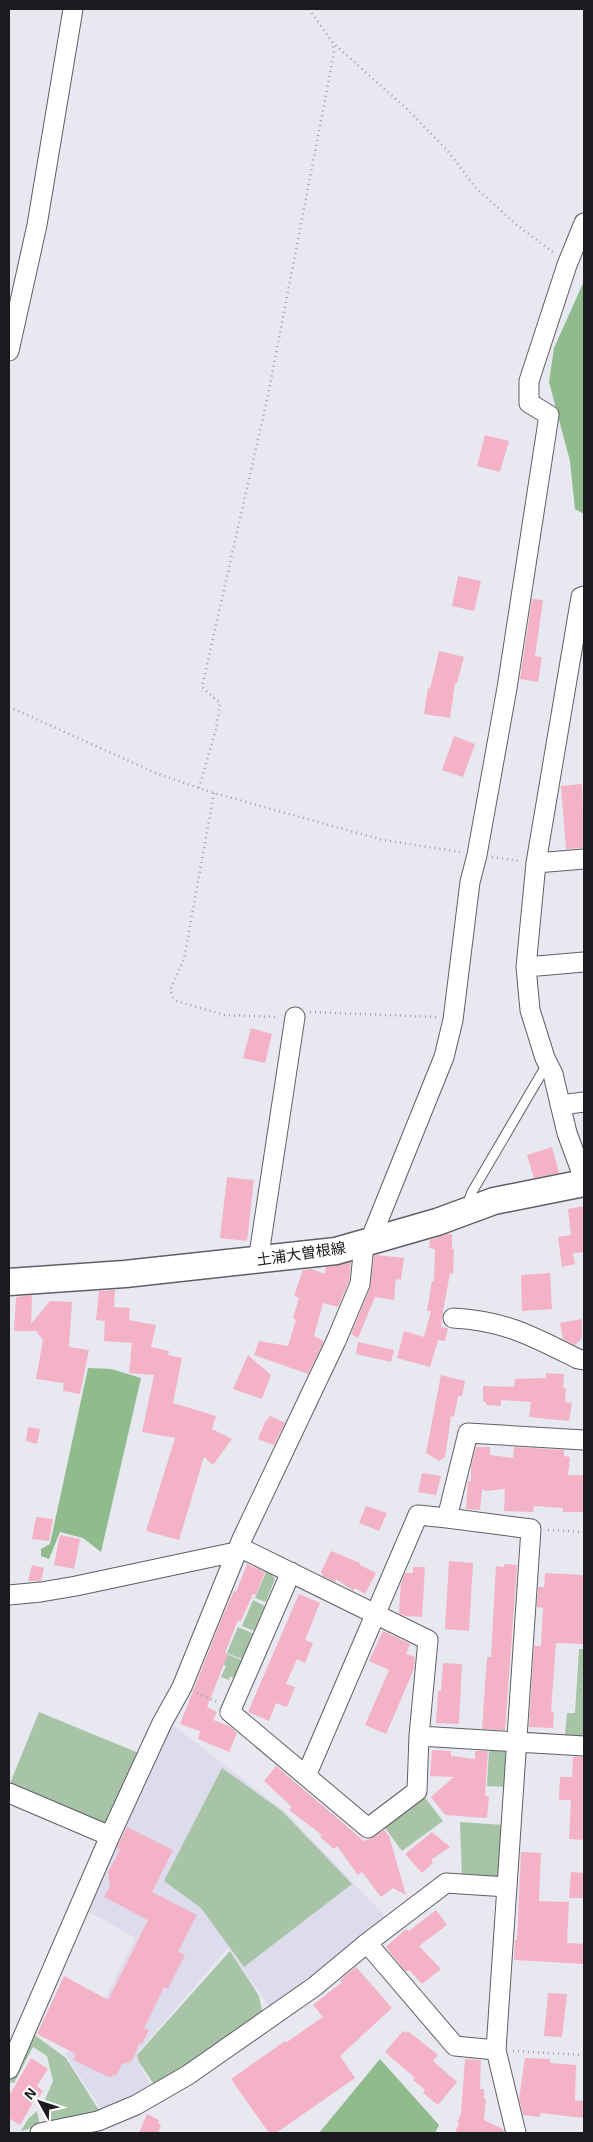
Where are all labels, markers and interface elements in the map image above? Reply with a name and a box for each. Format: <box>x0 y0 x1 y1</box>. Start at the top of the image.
street label: 土浦大曽根線 <box>255 1238 347 1268</box>
north arrow <box>15 2077 65 2127</box>
text: N <box>20 2084 39 2103</box>

